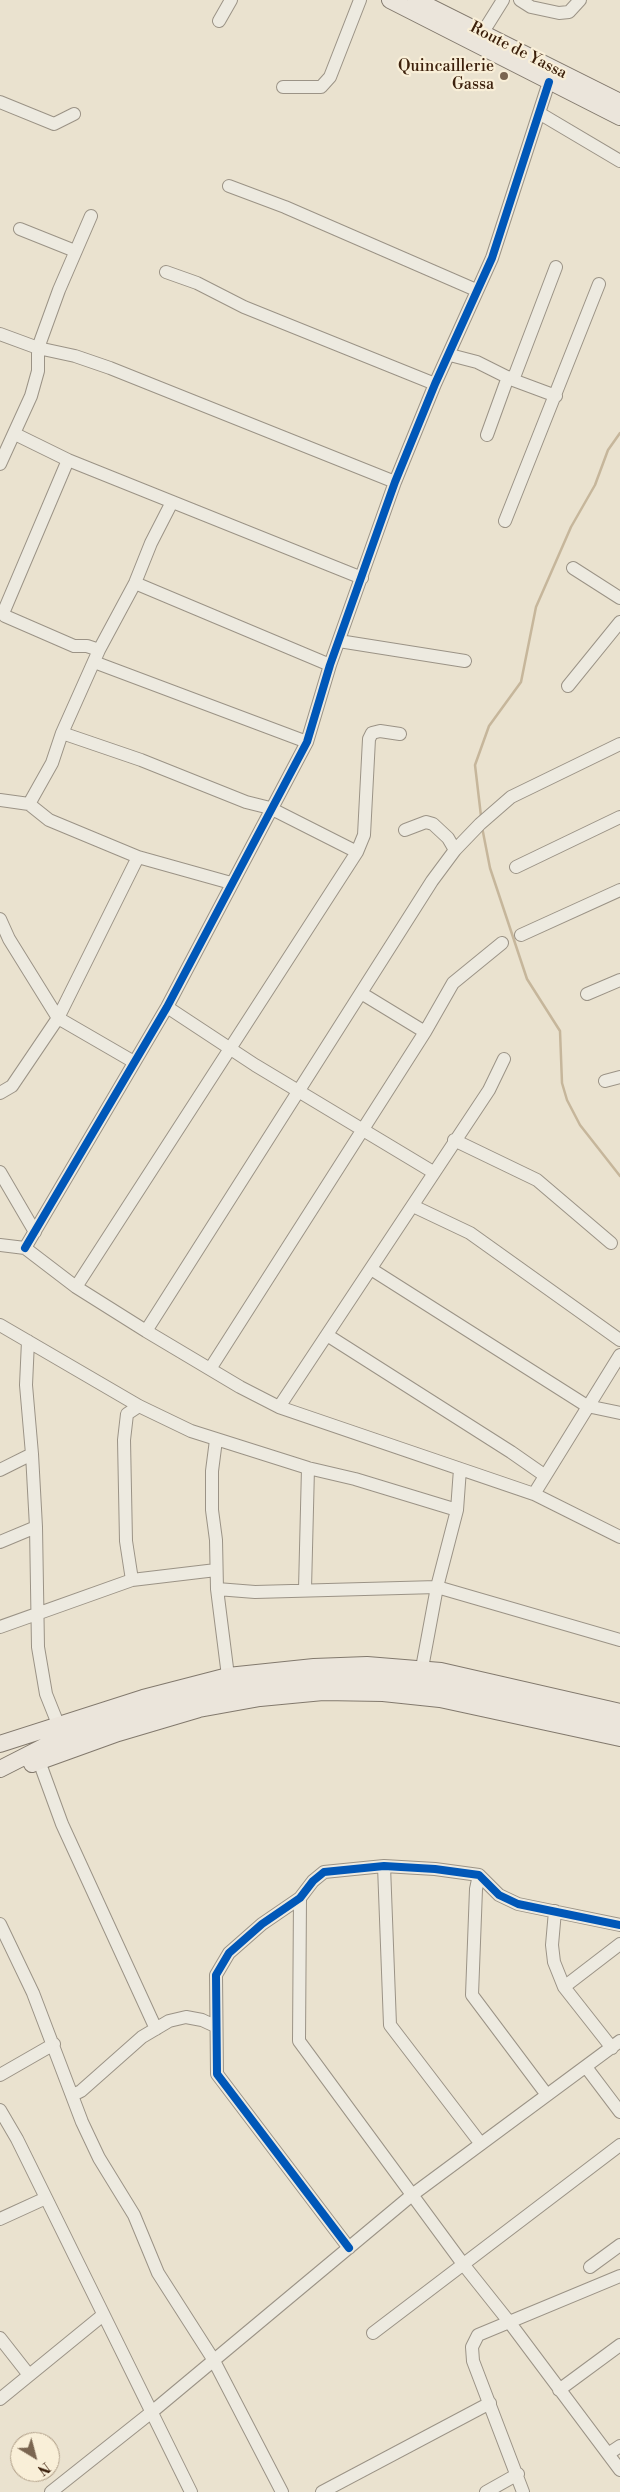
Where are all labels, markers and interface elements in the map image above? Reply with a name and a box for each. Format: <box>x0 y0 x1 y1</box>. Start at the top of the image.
street label: Route de Yassa <box>466 18 570 84</box>
place label: Quincaillerie Gassa <box>398 57 494 95</box>
marker: Quincaillerie Gassa <box>498 70 510 82</box>
north arrow <box>10 2432 60 2482</box>
text: N <box>34 2458 53 2479</box>

